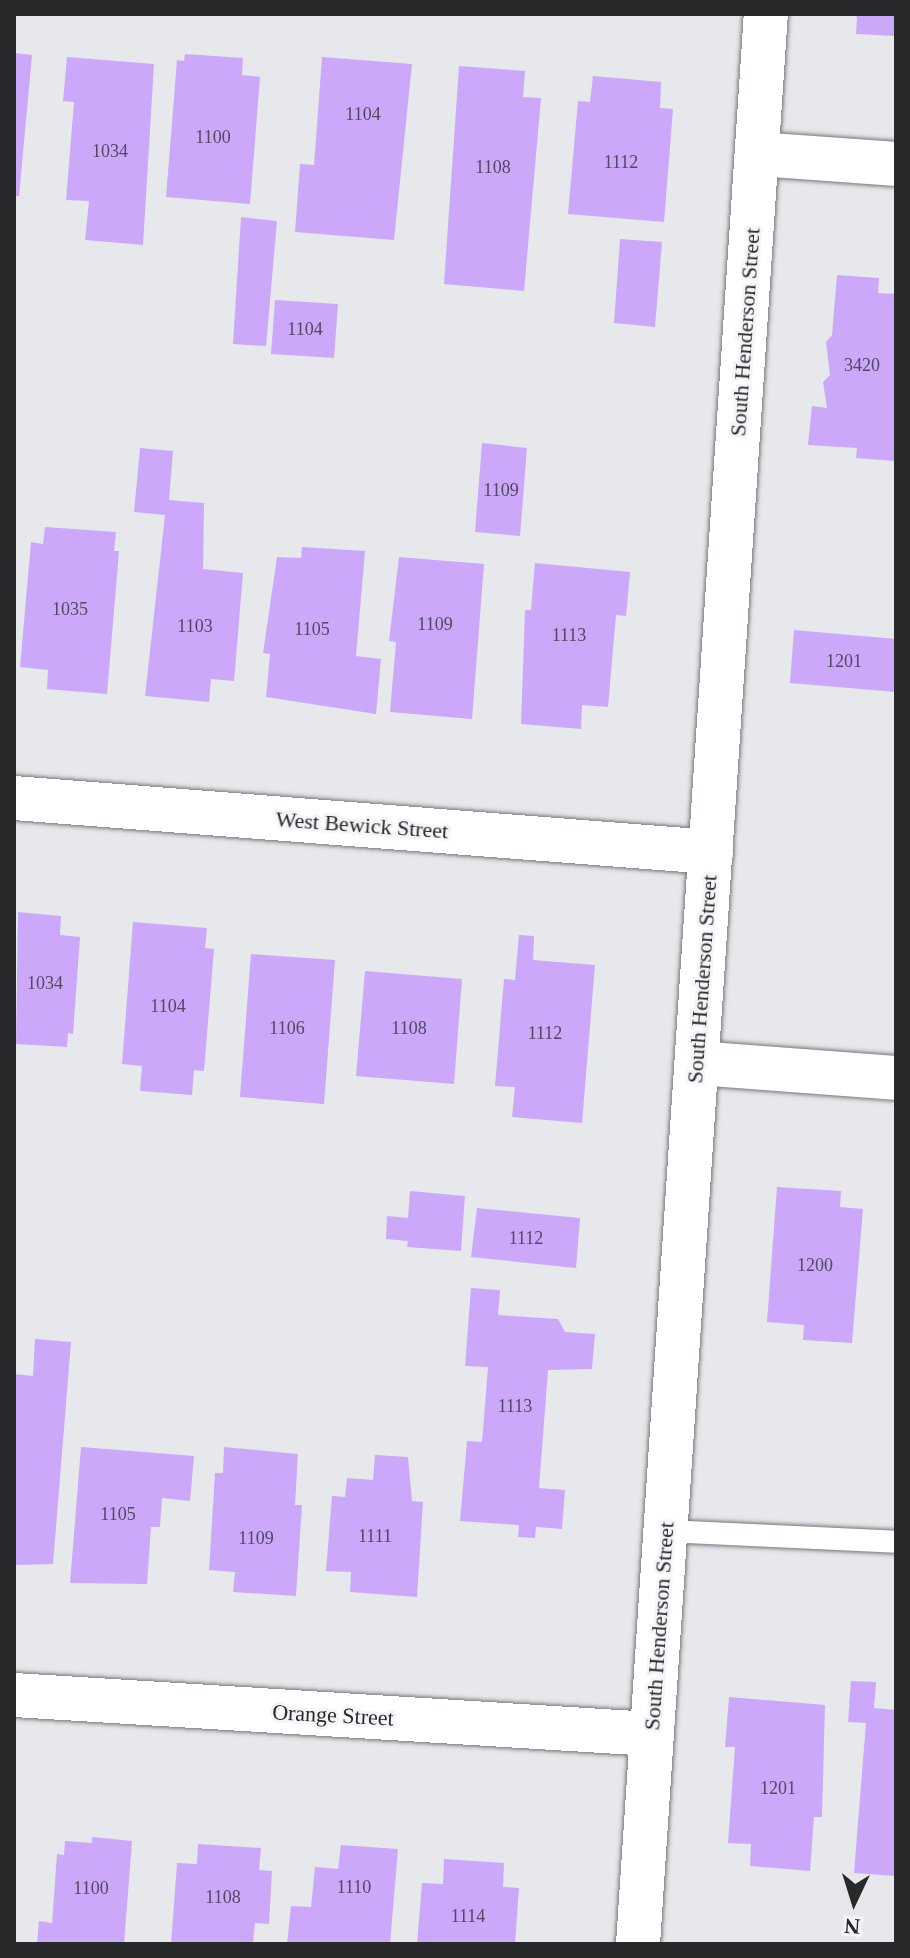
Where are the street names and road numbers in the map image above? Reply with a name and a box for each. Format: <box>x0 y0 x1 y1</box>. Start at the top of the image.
street label: South Henderson Street <box>725 227 765 437</box>
street label: West Bewick Street <box>275 806 449 844</box>
street label: South Henderson Street <box>682 874 722 1084</box>
street label: South Henderson Street <box>639 1521 679 1731</box>
street label: Orange Street <box>272 1699 394 1731</box>

